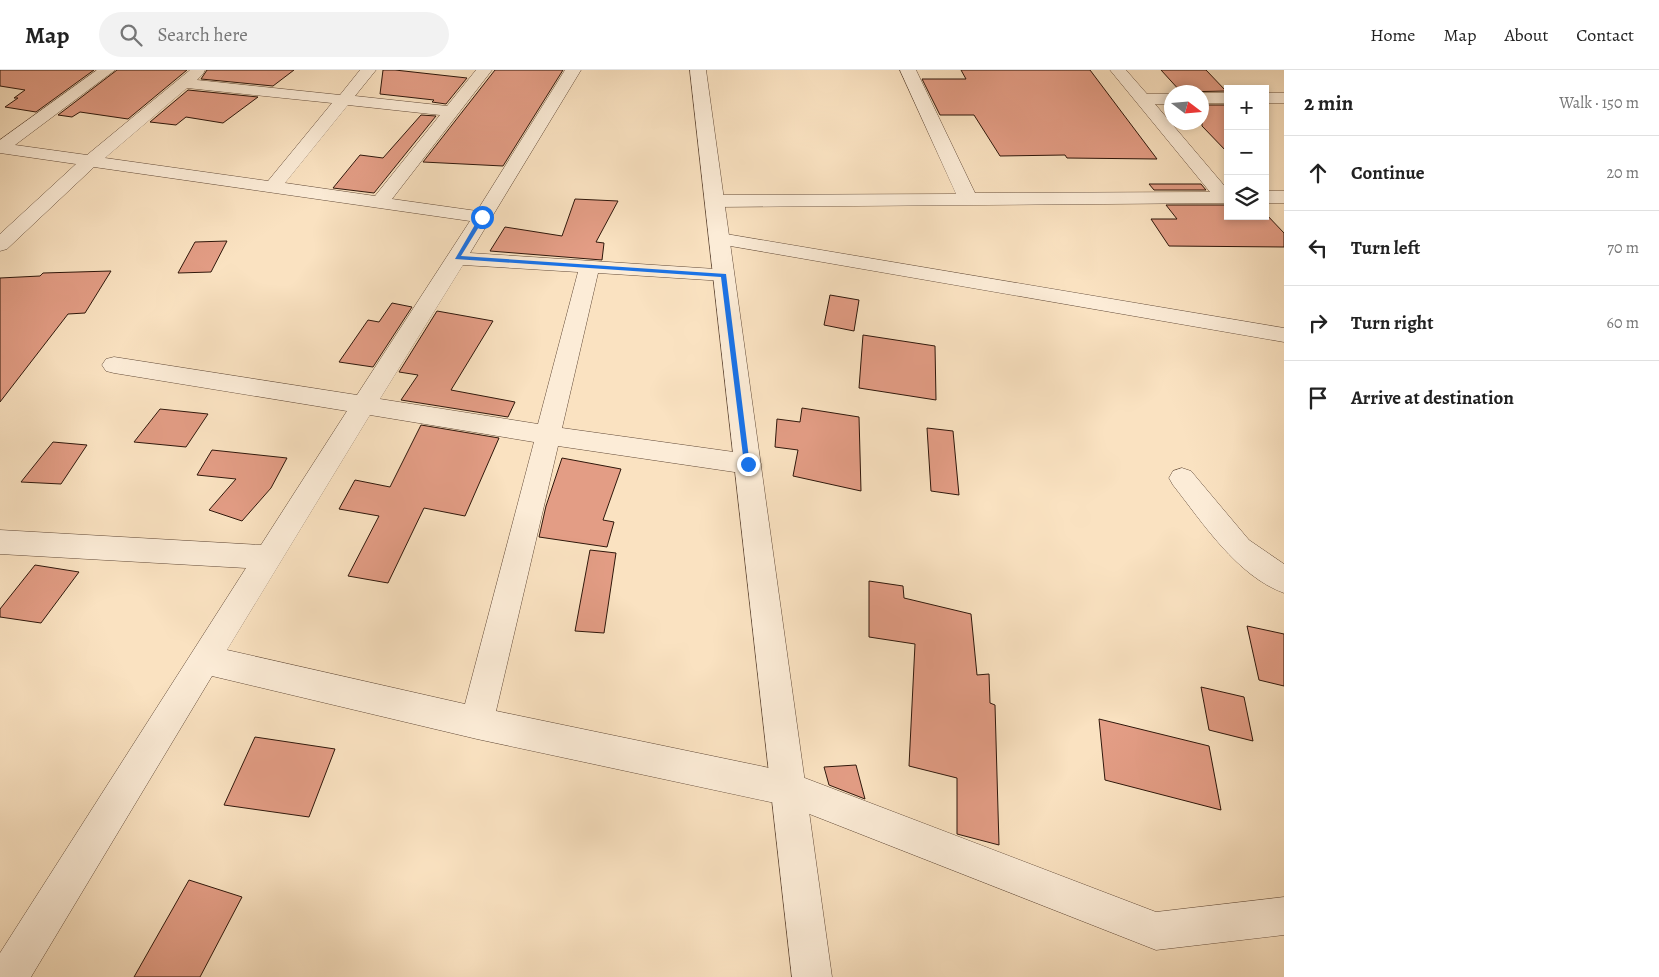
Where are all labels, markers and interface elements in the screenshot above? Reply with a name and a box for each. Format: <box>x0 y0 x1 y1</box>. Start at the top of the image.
search box <box>99 12 449 57</box>
text: Map <box>25 19 69 51</box>
icon: search <box>117 21 145 49</box>
text: Search here <box>157 22 248 48</box>
text: Home <box>1370 23 1415 47</box>
text: Map <box>1443 23 1476 47</box>
text: About <box>1504 23 1548 47</box>
text: Contact <box>1576 23 1634 47</box>
north arrow <box>1164 85 1209 130</box>
map controls <box>1224 85 1269 220</box>
button: + <box>1224 85 1269 130</box>
text: 2 min <box>1304 89 1353 117</box>
text: Walk · 150 m <box>1559 92 1639 114</box>
button: − <box>1224 130 1269 175</box>
icon: ahead <box>1304 159 1332 187</box>
text: Continue <box>1351 160 1425 186</box>
text: 20 m <box>1606 162 1639 184</box>
button: layers <box>1224 175 1269 220</box>
route start <box>471 206 494 229</box>
icon: left <box>1304 234 1332 262</box>
text: Turn left <box>1351 235 1420 261</box>
text: 70 m <box>1607 237 1639 259</box>
icon: right <box>1304 309 1332 337</box>
text: Turn right <box>1351 310 1433 336</box>
text: 60 m <box>1607 312 1639 334</box>
icon: arrive <box>1304 384 1332 412</box>
text: Arrive at destination <box>1351 385 1514 411</box>
route end <box>737 453 760 476</box>

